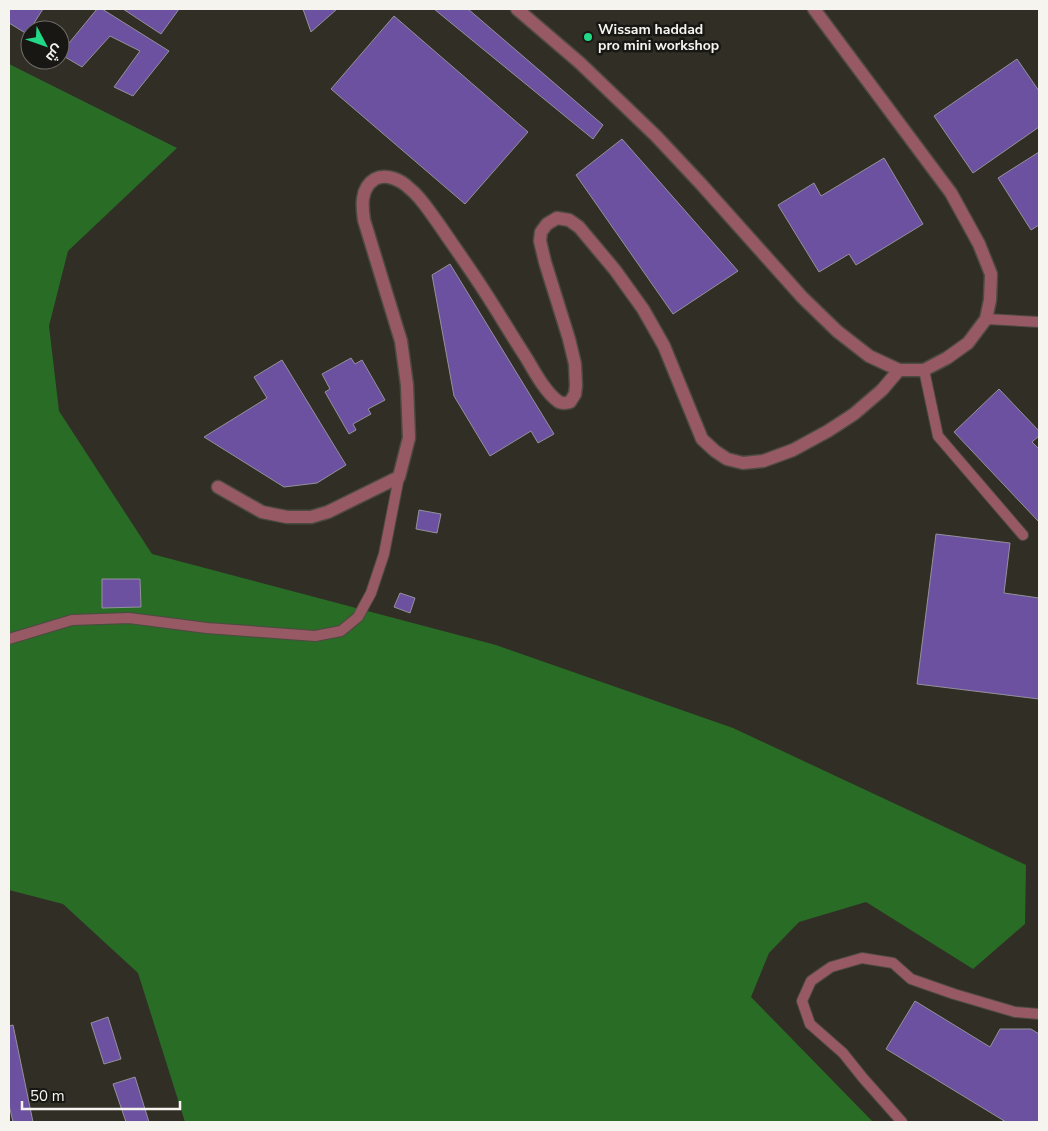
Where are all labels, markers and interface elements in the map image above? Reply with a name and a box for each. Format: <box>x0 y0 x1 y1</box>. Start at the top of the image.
north arrow <box>20 20 70 70</box>
place label: Wissam haddad pro mini workshop <box>598 20 719 55</box>
marker: Wissam haddad pro mini workshop <box>582 31 594 43</box>
text: ش <box>41 40 67 66</box>
scale bar <box>22 1078 180 1110</box>
text: 50 m <box>30 1086 65 1106</box>

